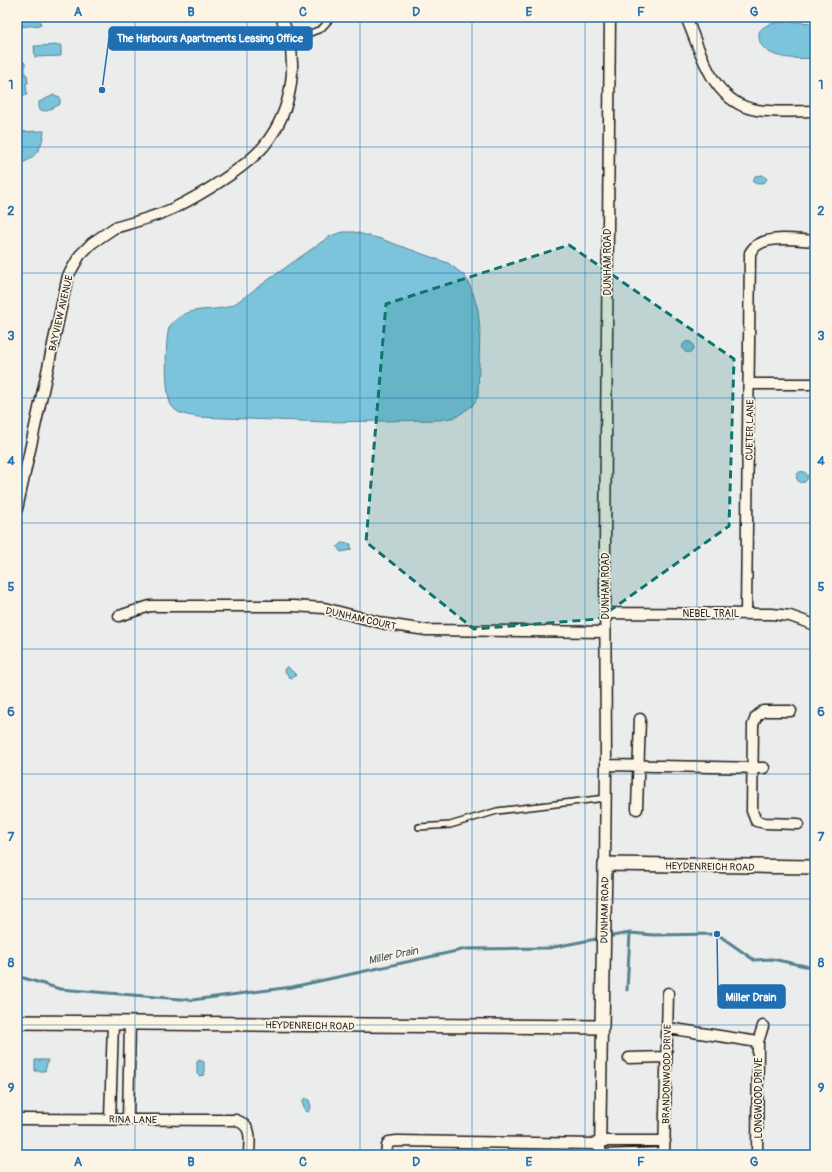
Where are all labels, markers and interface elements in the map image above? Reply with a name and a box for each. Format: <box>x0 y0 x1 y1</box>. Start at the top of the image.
text: A <box>74 4 83 20</box>
text: B <box>187 4 195 20</box>
text: C <box>299 4 307 20</box>
text: D <box>412 4 420 20</box>
text: E <box>526 4 533 20</box>
text: F <box>637 4 645 20</box>
text: G <box>750 4 759 20</box>
callout: The Harbours Apartments Leasing Office <box>109 27 312 50</box>
text: The Harbours Apartments Leasing Office <box>116 32 304 45</box>
text: 1 <box>8 77 14 93</box>
text: 1 <box>818 77 824 93</box>
text: 2 <box>7 203 15 219</box>
text: 2 <box>817 203 825 219</box>
street label: DUNHAM ROAD <box>602 229 614 295</box>
street label: BAYVIEW AVENUE <box>46 274 76 352</box>
text: 3 <box>7 328 15 344</box>
text: 3 <box>817 328 825 344</box>
street label: CUETER LANE <box>743 400 757 461</box>
text: 4 <box>7 453 15 469</box>
text: 4 <box>817 453 825 469</box>
street label: DUNHAM ROAD <box>600 553 612 619</box>
text: 5 <box>7 579 15 595</box>
text: 5 <box>817 579 825 595</box>
street label: DUNHAM COURT <box>324 605 398 633</box>
street label: NEBEL TRAIL <box>683 608 740 620</box>
text: 6 <box>7 704 15 720</box>
text: 6 <box>817 704 825 720</box>
text: 7 <box>8 829 15 845</box>
text: 7 <box>818 829 825 845</box>
street label: HEYDENREICH ROAD <box>665 860 755 874</box>
street label: DUNHAM ROAD <box>598 877 612 943</box>
water label: Miller Drain <box>367 944 420 967</box>
text: 8 <box>8 955 15 971</box>
text: 8 <box>818 955 825 971</box>
callout: Miller Drain <box>718 985 785 1008</box>
text: Miller Drain <box>726 991 776 1004</box>
street label: HEYDENREICH ROAD <box>265 1019 355 1033</box>
street label: BRANDONWOOD DRIVE <box>660 1024 674 1124</box>
street label: LONGWOOD DRIVE <box>753 1057 765 1139</box>
text: 9 <box>8 1080 15 1096</box>
text: 9 <box>818 1080 825 1096</box>
street label: RINA LANE <box>109 1114 157 1126</box>
text: A <box>74 1154 83 1170</box>
text: B <box>187 1154 195 1170</box>
text: C <box>299 1154 307 1170</box>
text: D <box>412 1154 420 1170</box>
text: E <box>526 1154 533 1170</box>
text: F <box>637 1154 645 1170</box>
text: G <box>750 1154 759 1170</box>

